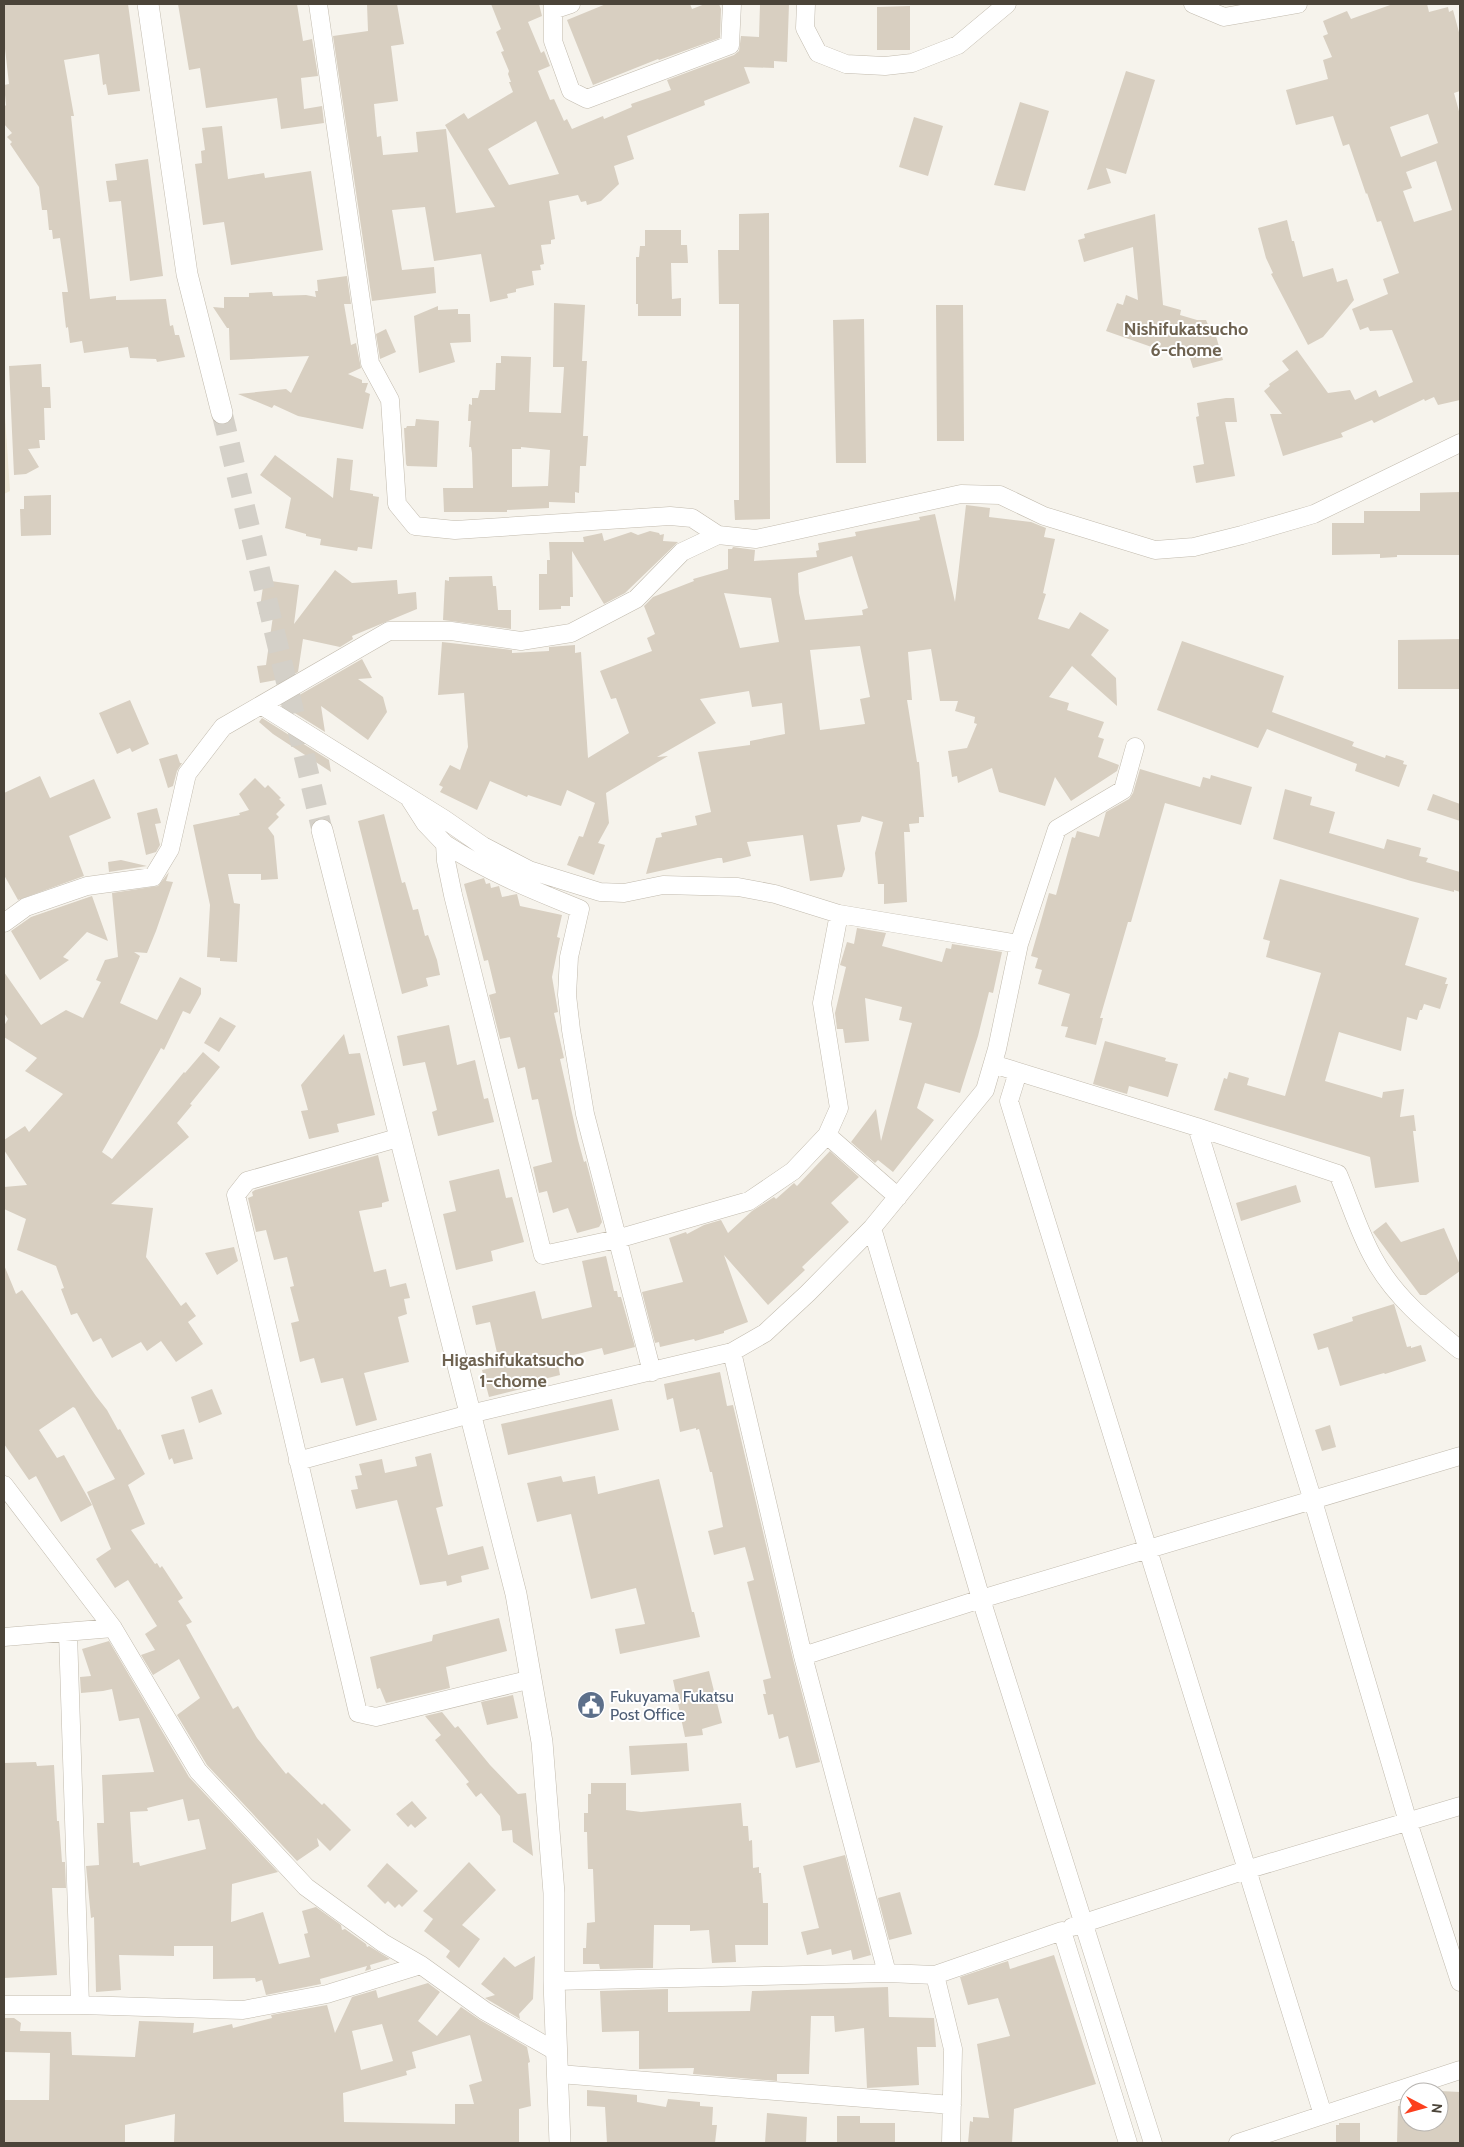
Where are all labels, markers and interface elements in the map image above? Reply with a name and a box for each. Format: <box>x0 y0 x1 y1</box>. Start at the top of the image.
district label: Nishifukatsucho 6-chome <box>1124 318 1248 361</box>
district label: Higashifukatsucho 1-chome <box>442 1349 584 1392</box>
place label: Fukuyama Fukatsu Post Office <box>610 1687 734 1724</box>
public building icon: Fukuyama Fukatsu Post Office <box>576 1690 606 1720</box>
north arrow <box>1399 2082 1449 2132</box>
text: N <box>1427 2102 1446 2114</box>

